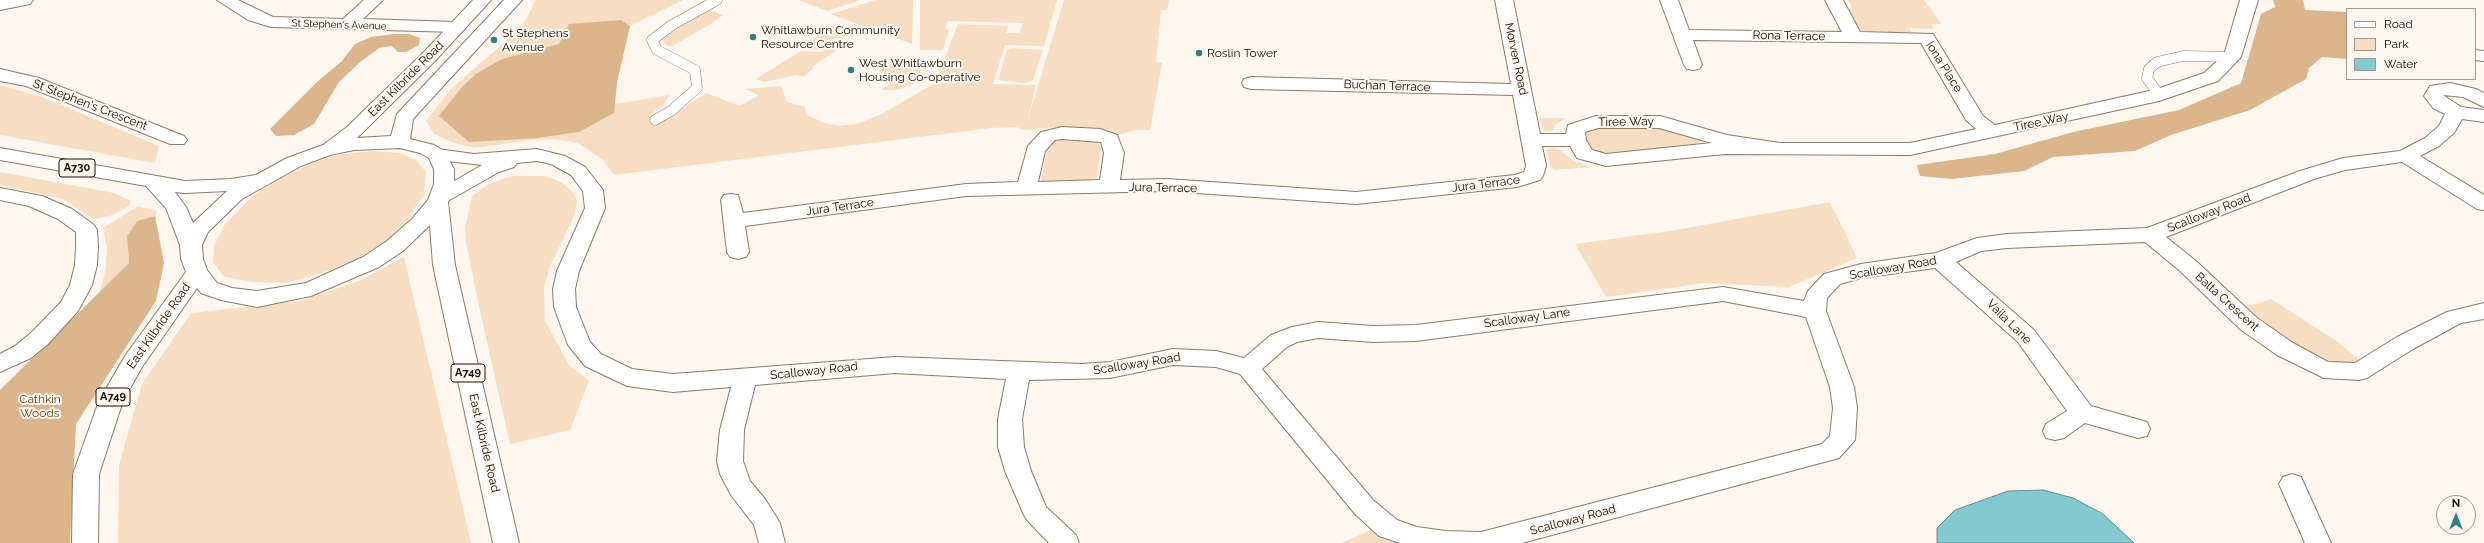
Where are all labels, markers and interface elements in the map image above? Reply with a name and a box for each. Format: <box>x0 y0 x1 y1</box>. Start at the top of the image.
legend <box>2346 8 2476 80</box>
street label: St Stephen's Avenue <box>291 17 387 33</box>
text: Road <box>2384 17 2413 31</box>
street label: Morven Road <box>1501 21 1531 97</box>
place label: Whitlawburn Community Resource Centre <box>761 23 900 51</box>
place label: St Stephens Avenue <box>502 26 569 54</box>
street label: Rona Terrace <box>1752 28 1826 44</box>
marker: Whitlawburn Community Resource Centre <box>748 32 758 42</box>
marker: St Stephens Avenue <box>489 35 499 45</box>
text: Park <box>2384 37 2409 51</box>
street label: East Kilbride Road <box>365 38 447 120</box>
street label: Iona Place <box>1923 39 1965 95</box>
place label: Roslin Tower <box>1207 46 1277 60</box>
marker: Roslin Tower <box>1194 48 1204 58</box>
place label: West Whitlawburn Housing Co-operative <box>859 56 980 84</box>
text: Water <box>2384 57 2418 71</box>
marker: West Whitlawburn Housing Co-operative <box>846 65 856 75</box>
street label: St Stephen's Crescent <box>31 77 149 133</box>
street label: Buchan Terrace <box>1343 77 1431 95</box>
street label: Tiree Way <box>2012 109 2070 135</box>
street label: Tiree Way <box>1598 114 1654 130</box>
road number: A730 <box>59 159 95 177</box>
street label: Jura Terrace <box>1451 173 1521 195</box>
street label: Jura Terrace <box>1129 180 1197 196</box>
street label: Scalloway Road <box>2165 190 2253 236</box>
street label: Jura Terrace <box>805 195 875 219</box>
street label: Scalloway Road <box>1848 253 1938 283</box>
street label: Balta Crescent <box>2192 270 2262 334</box>
street label: East Kilbride Road <box>124 281 194 371</box>
street label: Vaila Lane <box>1984 297 2034 347</box>
street label: Scalloway Lane <box>1483 305 1571 331</box>
street label: Scalloway Road <box>1092 350 1182 378</box>
street label: Scalloway Road <box>769 359 859 383</box>
road number: A749 <box>451 364 485 382</box>
road number: A749 <box>96 388 130 406</box>
park label: Cathkin Woods <box>19 392 61 420</box>
street label: East Kilbride Road <box>466 392 502 494</box>
north arrow <box>2436 495 2476 535</box>
text: N <box>2452 497 2460 510</box>
street label: Scalloway Road <box>1529 502 1617 538</box>

